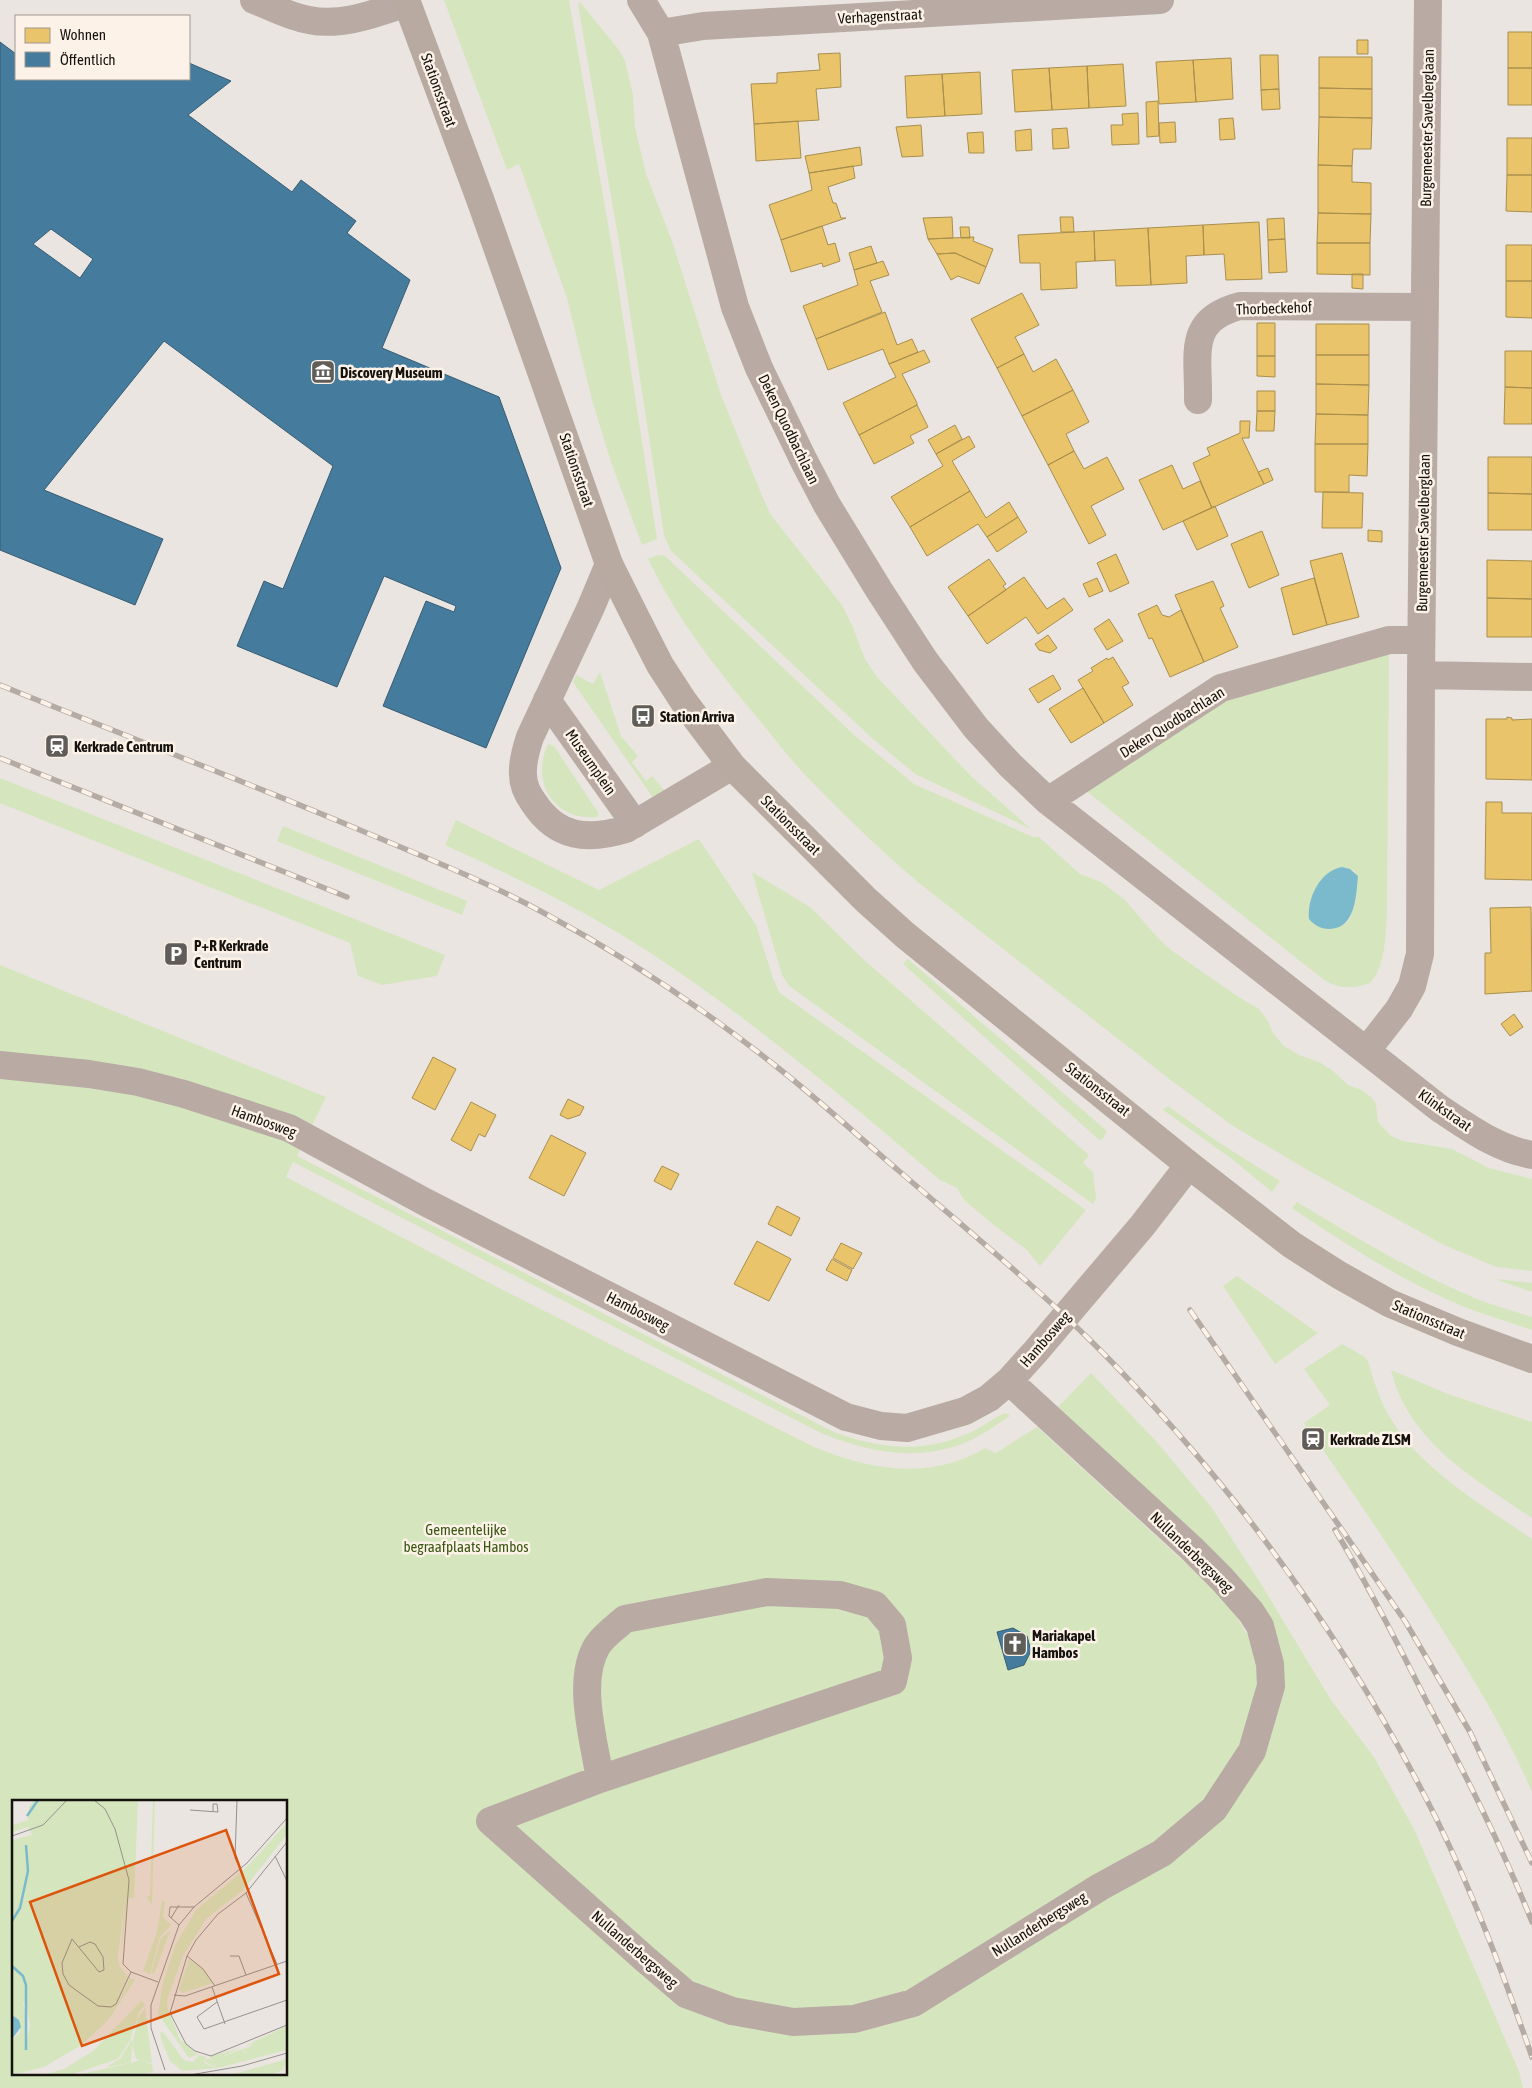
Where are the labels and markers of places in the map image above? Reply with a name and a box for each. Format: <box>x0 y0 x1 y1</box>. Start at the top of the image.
museum icon: Discovery Museum <box>310 359 336 385</box>
place label: Discovery Museum <box>340 364 443 381</box>
bus stop icon: Station Arriva <box>630 703 656 729</box>
place label: Station Arriva <box>660 708 734 725</box>
station icon: Kerkrade Centrum <box>44 733 70 759</box>
place label: Kerkrade Centrum <box>74 738 174 755</box>
place label: P+R Kerkrade Centrum <box>194 937 269 971</box>
parking icon: P+R Kerkrade Centrum <box>163 941 189 967</box>
station icon: Kerkrade ZLSM <box>1300 1426 1326 1452</box>
place label: Kerkrade ZLSM <box>1330 1431 1411 1448</box>
place label: Mariakapel Hambos <box>1032 1627 1096 1661</box>
church icon: Mariakapel Hambos <box>1002 1631 1028 1657</box>

